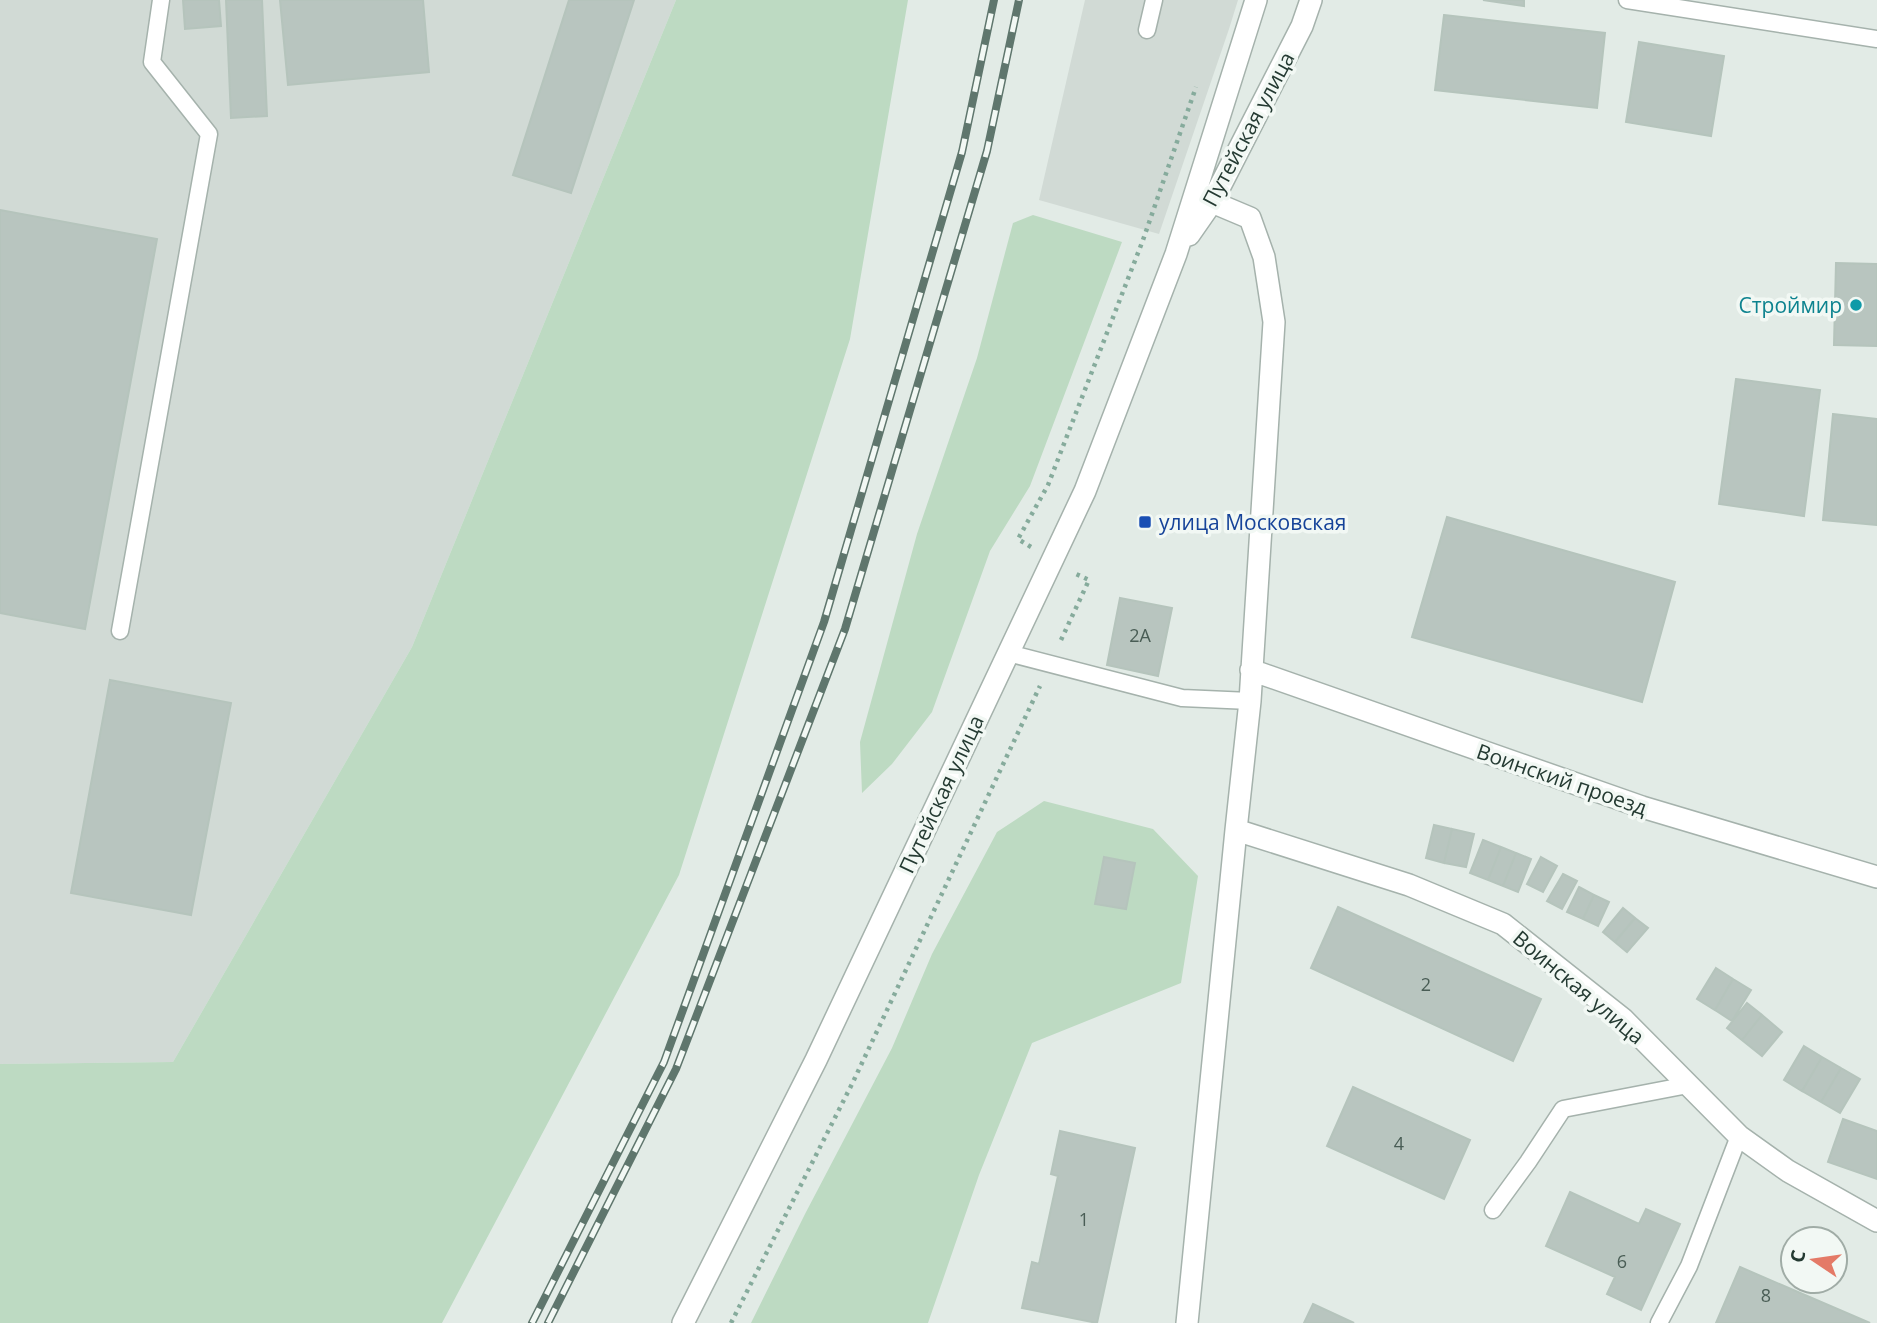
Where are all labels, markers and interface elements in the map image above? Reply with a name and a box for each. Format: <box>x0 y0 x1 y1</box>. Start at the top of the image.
street label: Путейская улица <box>1195 47 1301 211</box>
place label: Строймир <box>1738 291 1842 319</box>
marker: Строймир <box>1848 297 1864 313</box>
place label: улица Московская <box>1159 508 1346 536</box>
marker: улица Московская <box>1137 514 1153 530</box>
house number: 2А <box>1129 623 1151 647</box>
street label: Путейская улица <box>892 711 990 877</box>
street label: Воинский проезд <box>1473 737 1651 821</box>
street label: Воинская улица <box>1507 924 1651 1050</box>
house number: 2 <box>1421 972 1431 996</box>
house number: 4 <box>1394 1131 1404 1155</box>
house number: 1 <box>1079 1207 1089 1231</box>
north arrow <box>1779 1225 1849 1295</box>
text: С <box>1783 1247 1811 1265</box>
house number: 6 <box>1617 1249 1627 1273</box>
house number: 8 <box>1761 1283 1771 1307</box>

